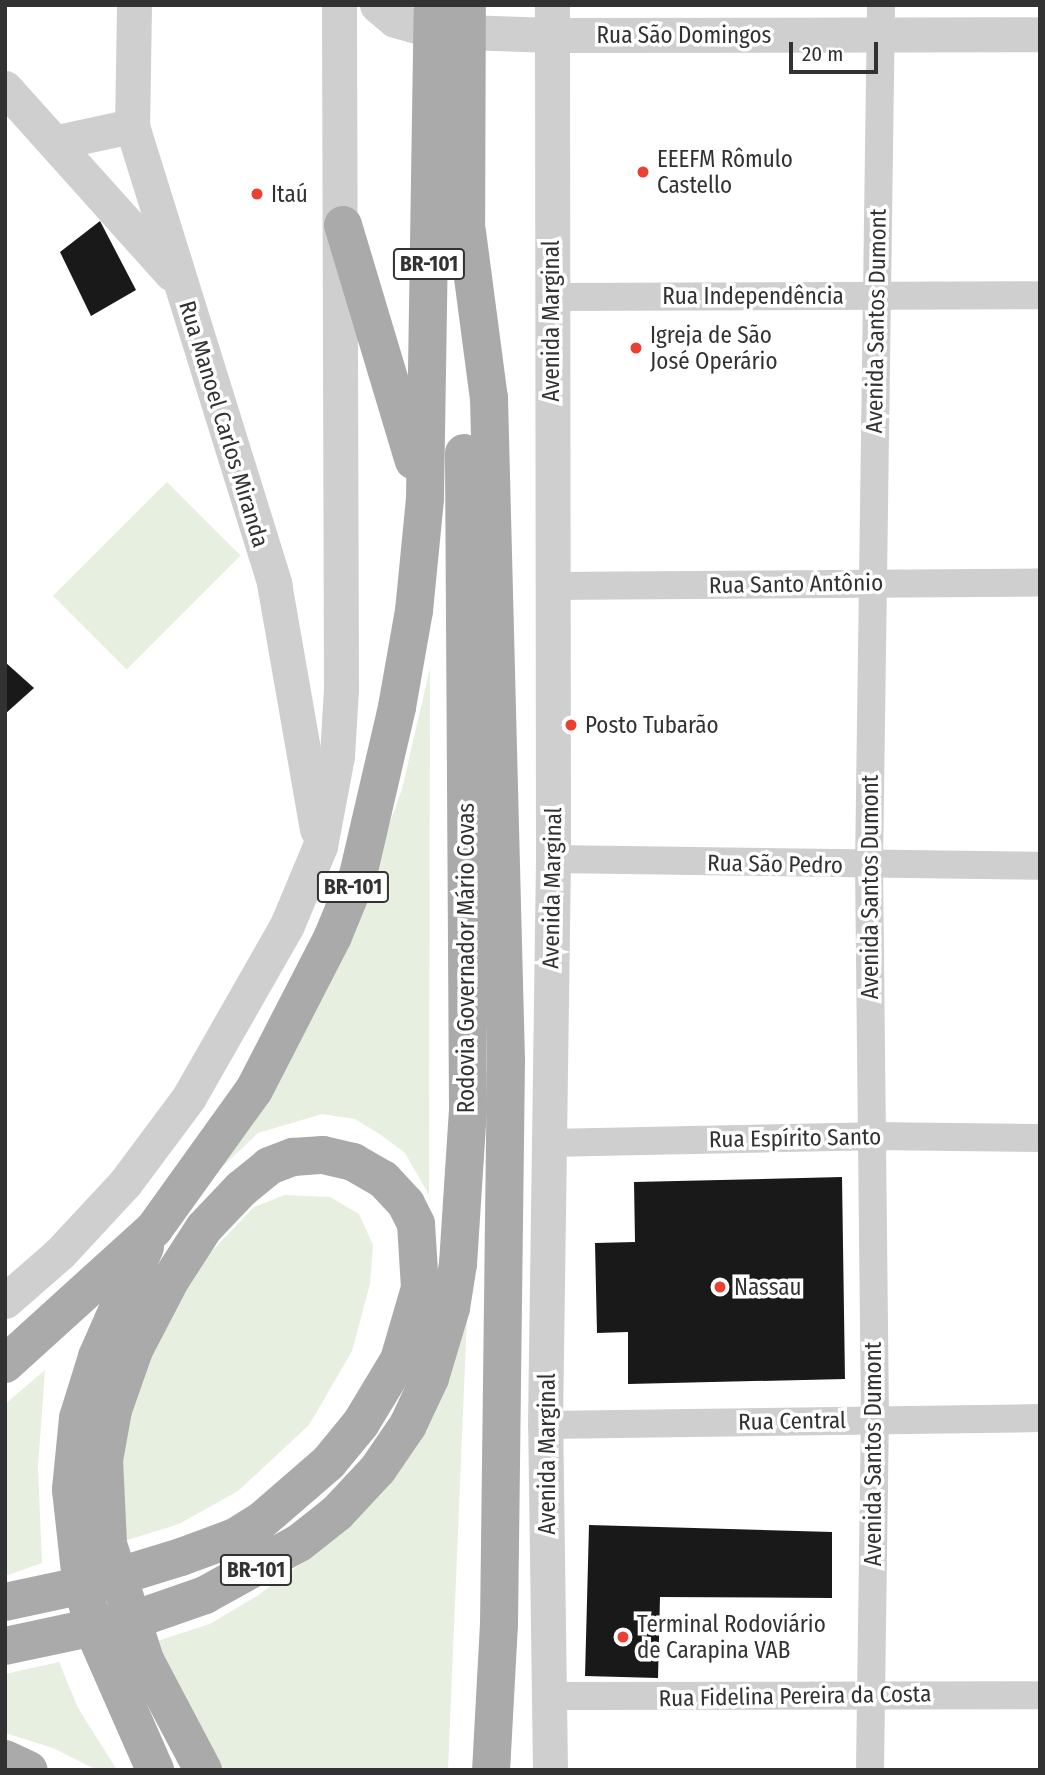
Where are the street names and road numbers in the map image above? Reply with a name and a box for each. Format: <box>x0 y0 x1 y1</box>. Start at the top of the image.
street label: Rua São Domingos <box>597 21 771 49</box>
street label: Avenida Santos Dumont <box>860 208 892 434</box>
street label: Avenida Marginal <box>537 240 565 402</box>
road number: BR-101 <box>392 246 466 282</box>
street label: Rua Independência <box>662 282 844 310</box>
street label: Rua Manoel Carlos Miranda <box>173 297 275 551</box>
street label: Rua Santo Antônio <box>709 569 883 599</box>
street label: Avenida Santos Dumont <box>856 775 884 999</box>
street label: Rodovia Governador Mário Covas <box>452 803 480 1113</box>
street label: Avenida Marginal <box>537 807 567 969</box>
street label: Rua São Pedro <box>707 849 843 879</box>
road number: BR-101 <box>316 870 390 904</box>
street label: Rua Espírito Santo <box>709 1123 881 1153</box>
street label: Avenida Santos Dumont <box>859 1342 887 1566</box>
street label: Avenida Marginal <box>533 1373 561 1535</box>
street label: Rua Central <box>738 1406 846 1436</box>
road number: BR-101 <box>219 1552 293 1588</box>
street label: Rua Fidelina Pereira da Costa <box>658 1680 932 1712</box>

